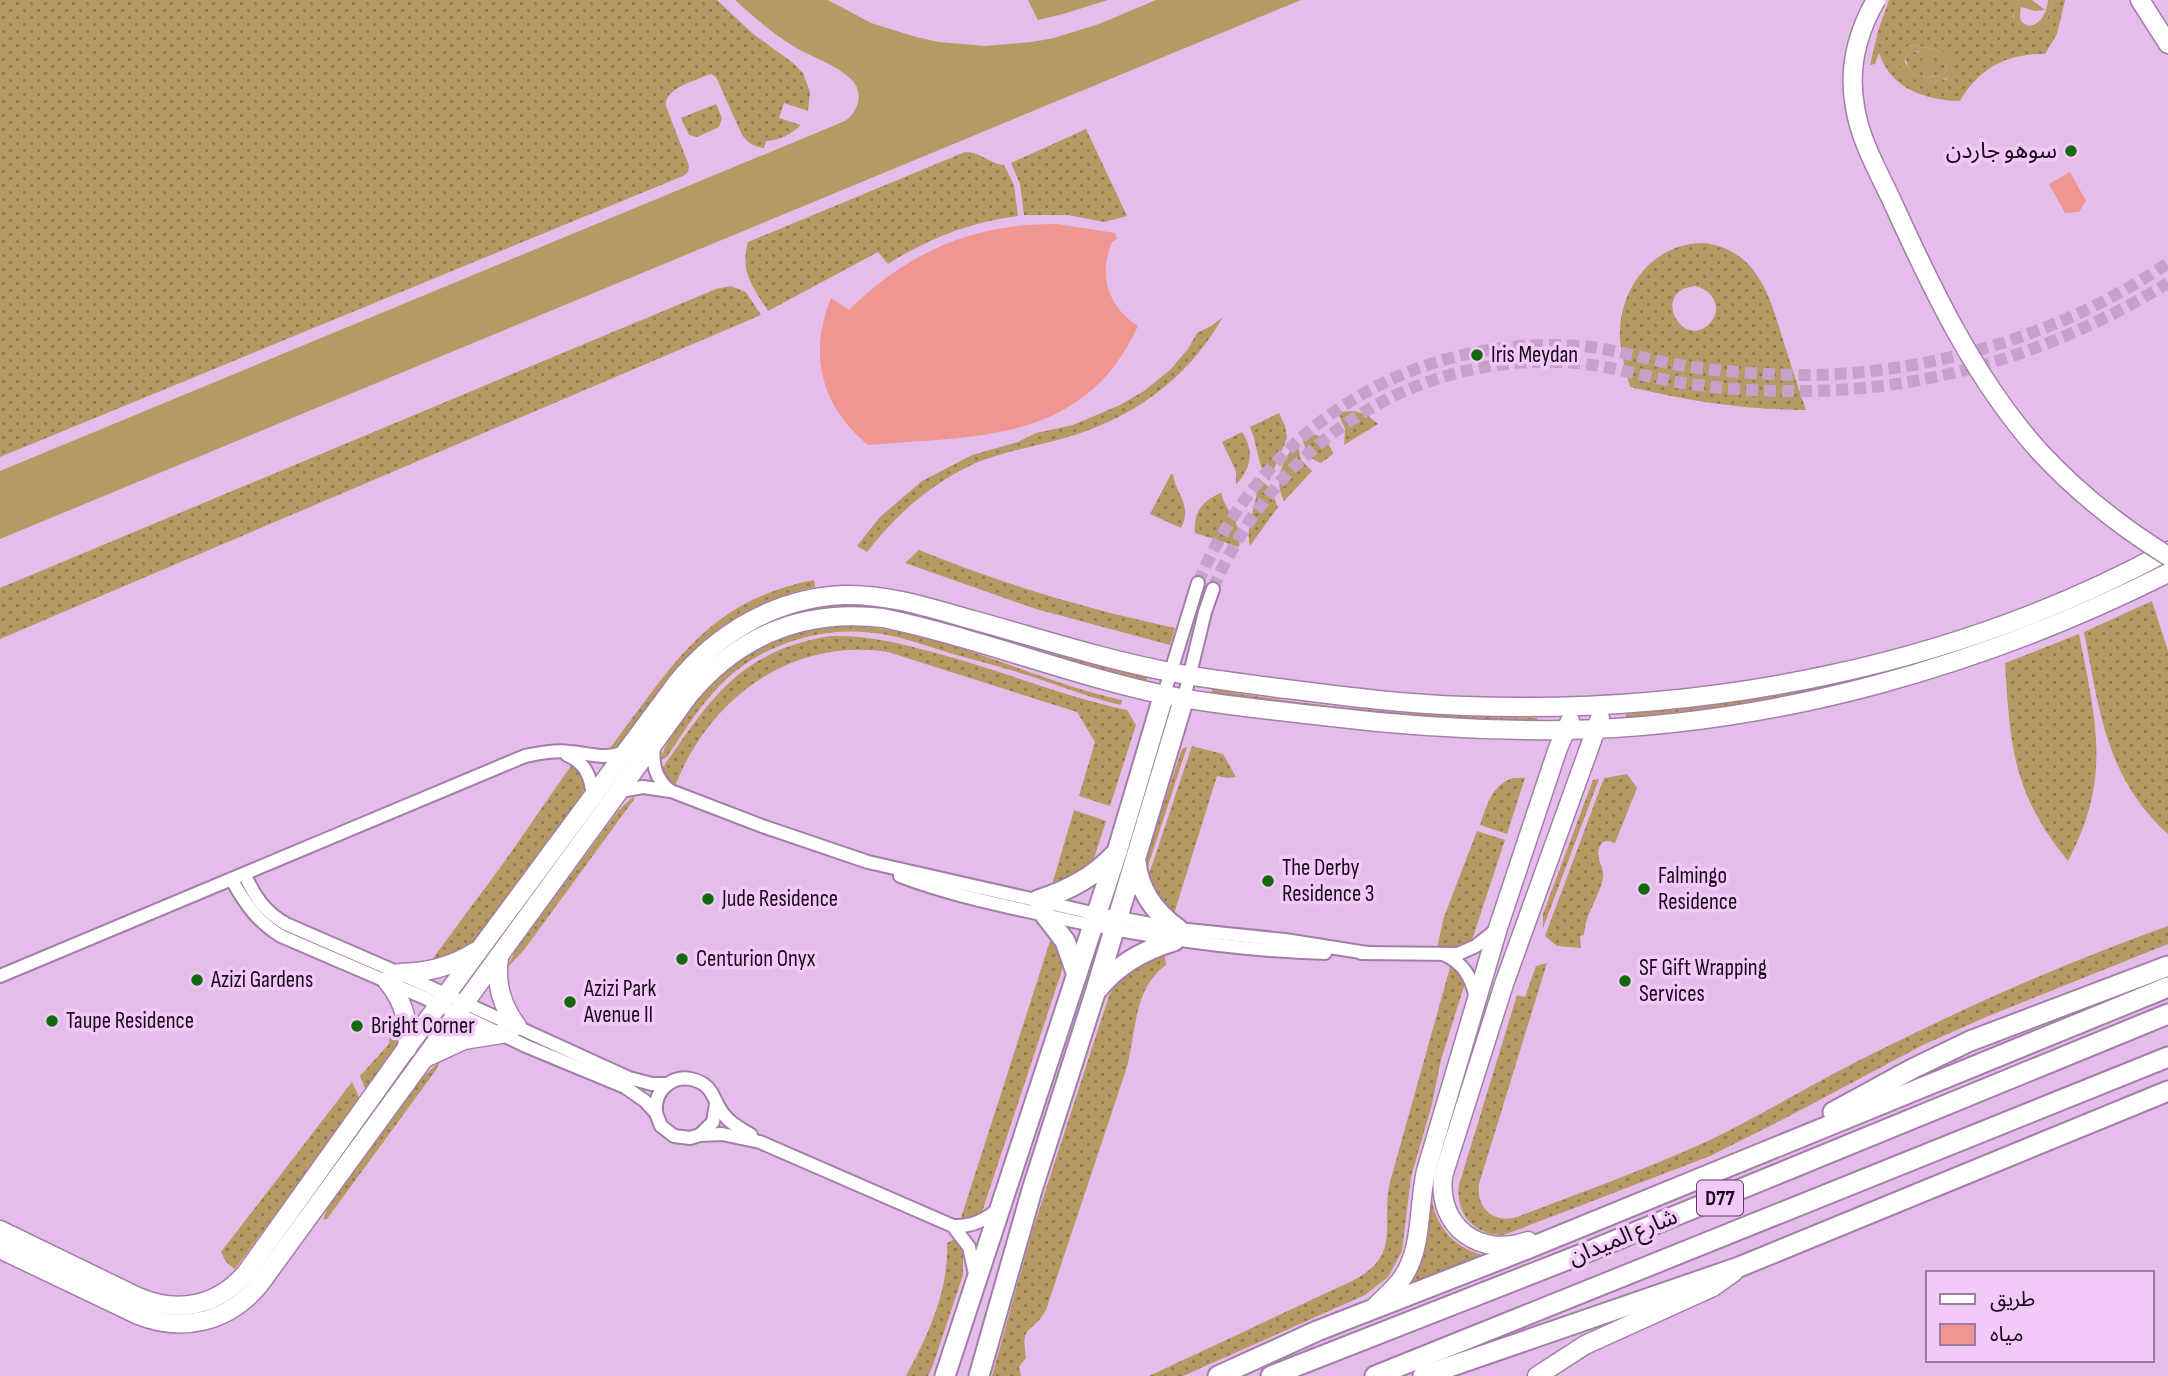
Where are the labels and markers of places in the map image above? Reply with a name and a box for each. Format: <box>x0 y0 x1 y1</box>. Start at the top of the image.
place label: سوهو جاردن <box>1946 137 2057 165</box>
marker: سوهو جاردن <box>2063 143 2079 159</box>
place label: Iris Meydan <box>1491 341 1578 369</box>
marker: Iris Meydan <box>1469 347 1485 363</box>
place label: The Derby Residence 3 <box>1282 854 1374 908</box>
place label: Falmingo Residence <box>1658 862 1737 916</box>
marker: The Derby Residence 3 <box>1260 873 1276 889</box>
marker: Falmingo Residence <box>1636 881 1652 897</box>
place label: Jude Residence <box>721 885 838 913</box>
marker: Jude Residence <box>700 891 716 907</box>
place label: Centurion Onyx <box>696 945 816 973</box>
marker: Centurion Onyx <box>674 951 690 967</box>
place label: SF Gift Wrapping Services <box>1639 954 1767 1008</box>
place label: Azizi Gardens <box>210 966 313 994</box>
marker: Azizi Gardens <box>189 972 205 988</box>
marker: SF Gift Wrapping Services <box>1617 973 1633 989</box>
place label: Azizi Park Avenue II <box>583 975 657 1029</box>
marker: Azizi Park Avenue II <box>562 994 578 1010</box>
place label: Taupe Residence <box>66 1007 194 1035</box>
place label: Bright Corner <box>371 1012 475 1040</box>
marker: Taupe Residence <box>44 1013 60 1029</box>
marker: Bright Corner <box>349 1018 365 1034</box>

